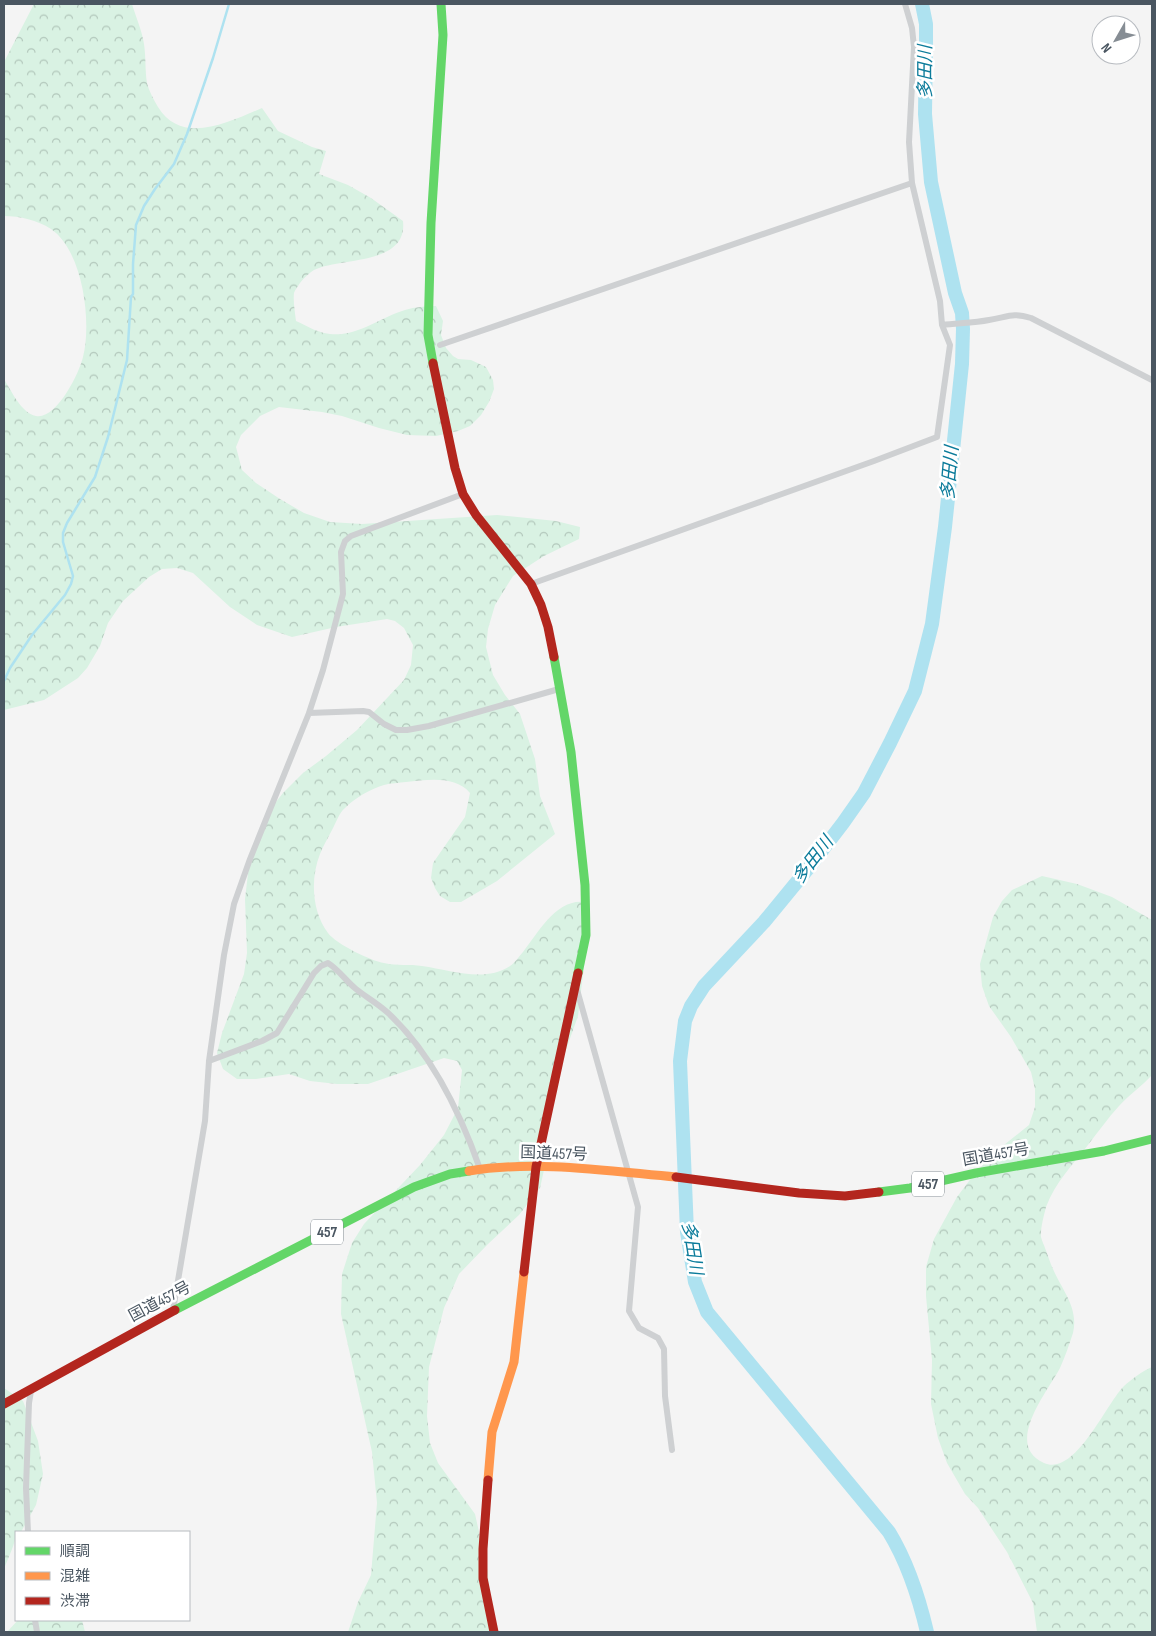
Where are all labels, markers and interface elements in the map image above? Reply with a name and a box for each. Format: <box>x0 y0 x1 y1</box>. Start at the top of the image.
north arrow <box>1091 15 1141 65</box>
text: N <box>1097 40 1115 56</box>
water label: 多田川 <box>915 43 936 99</box>
water label: 多田川 <box>937 443 963 501</box>
water label: 多田川 <box>788 831 839 888</box>
street label: 国道457号 <box>961 1140 1031 1170</box>
street label: 国道457号 <box>520 1143 588 1165</box>
road number: 457 <box>912 1172 944 1196</box>
road number: 457 <box>311 1220 343 1244</box>
water label: 多田川 <box>677 1220 707 1278</box>
street label: 国道457号 <box>126 1278 194 1326</box>
legend <box>15 1531 190 1621</box>
text: 順調 <box>60 1542 90 1561</box>
text: 混雑 <box>60 1567 90 1586</box>
text: 渋滞 <box>60 1592 90 1611</box>

